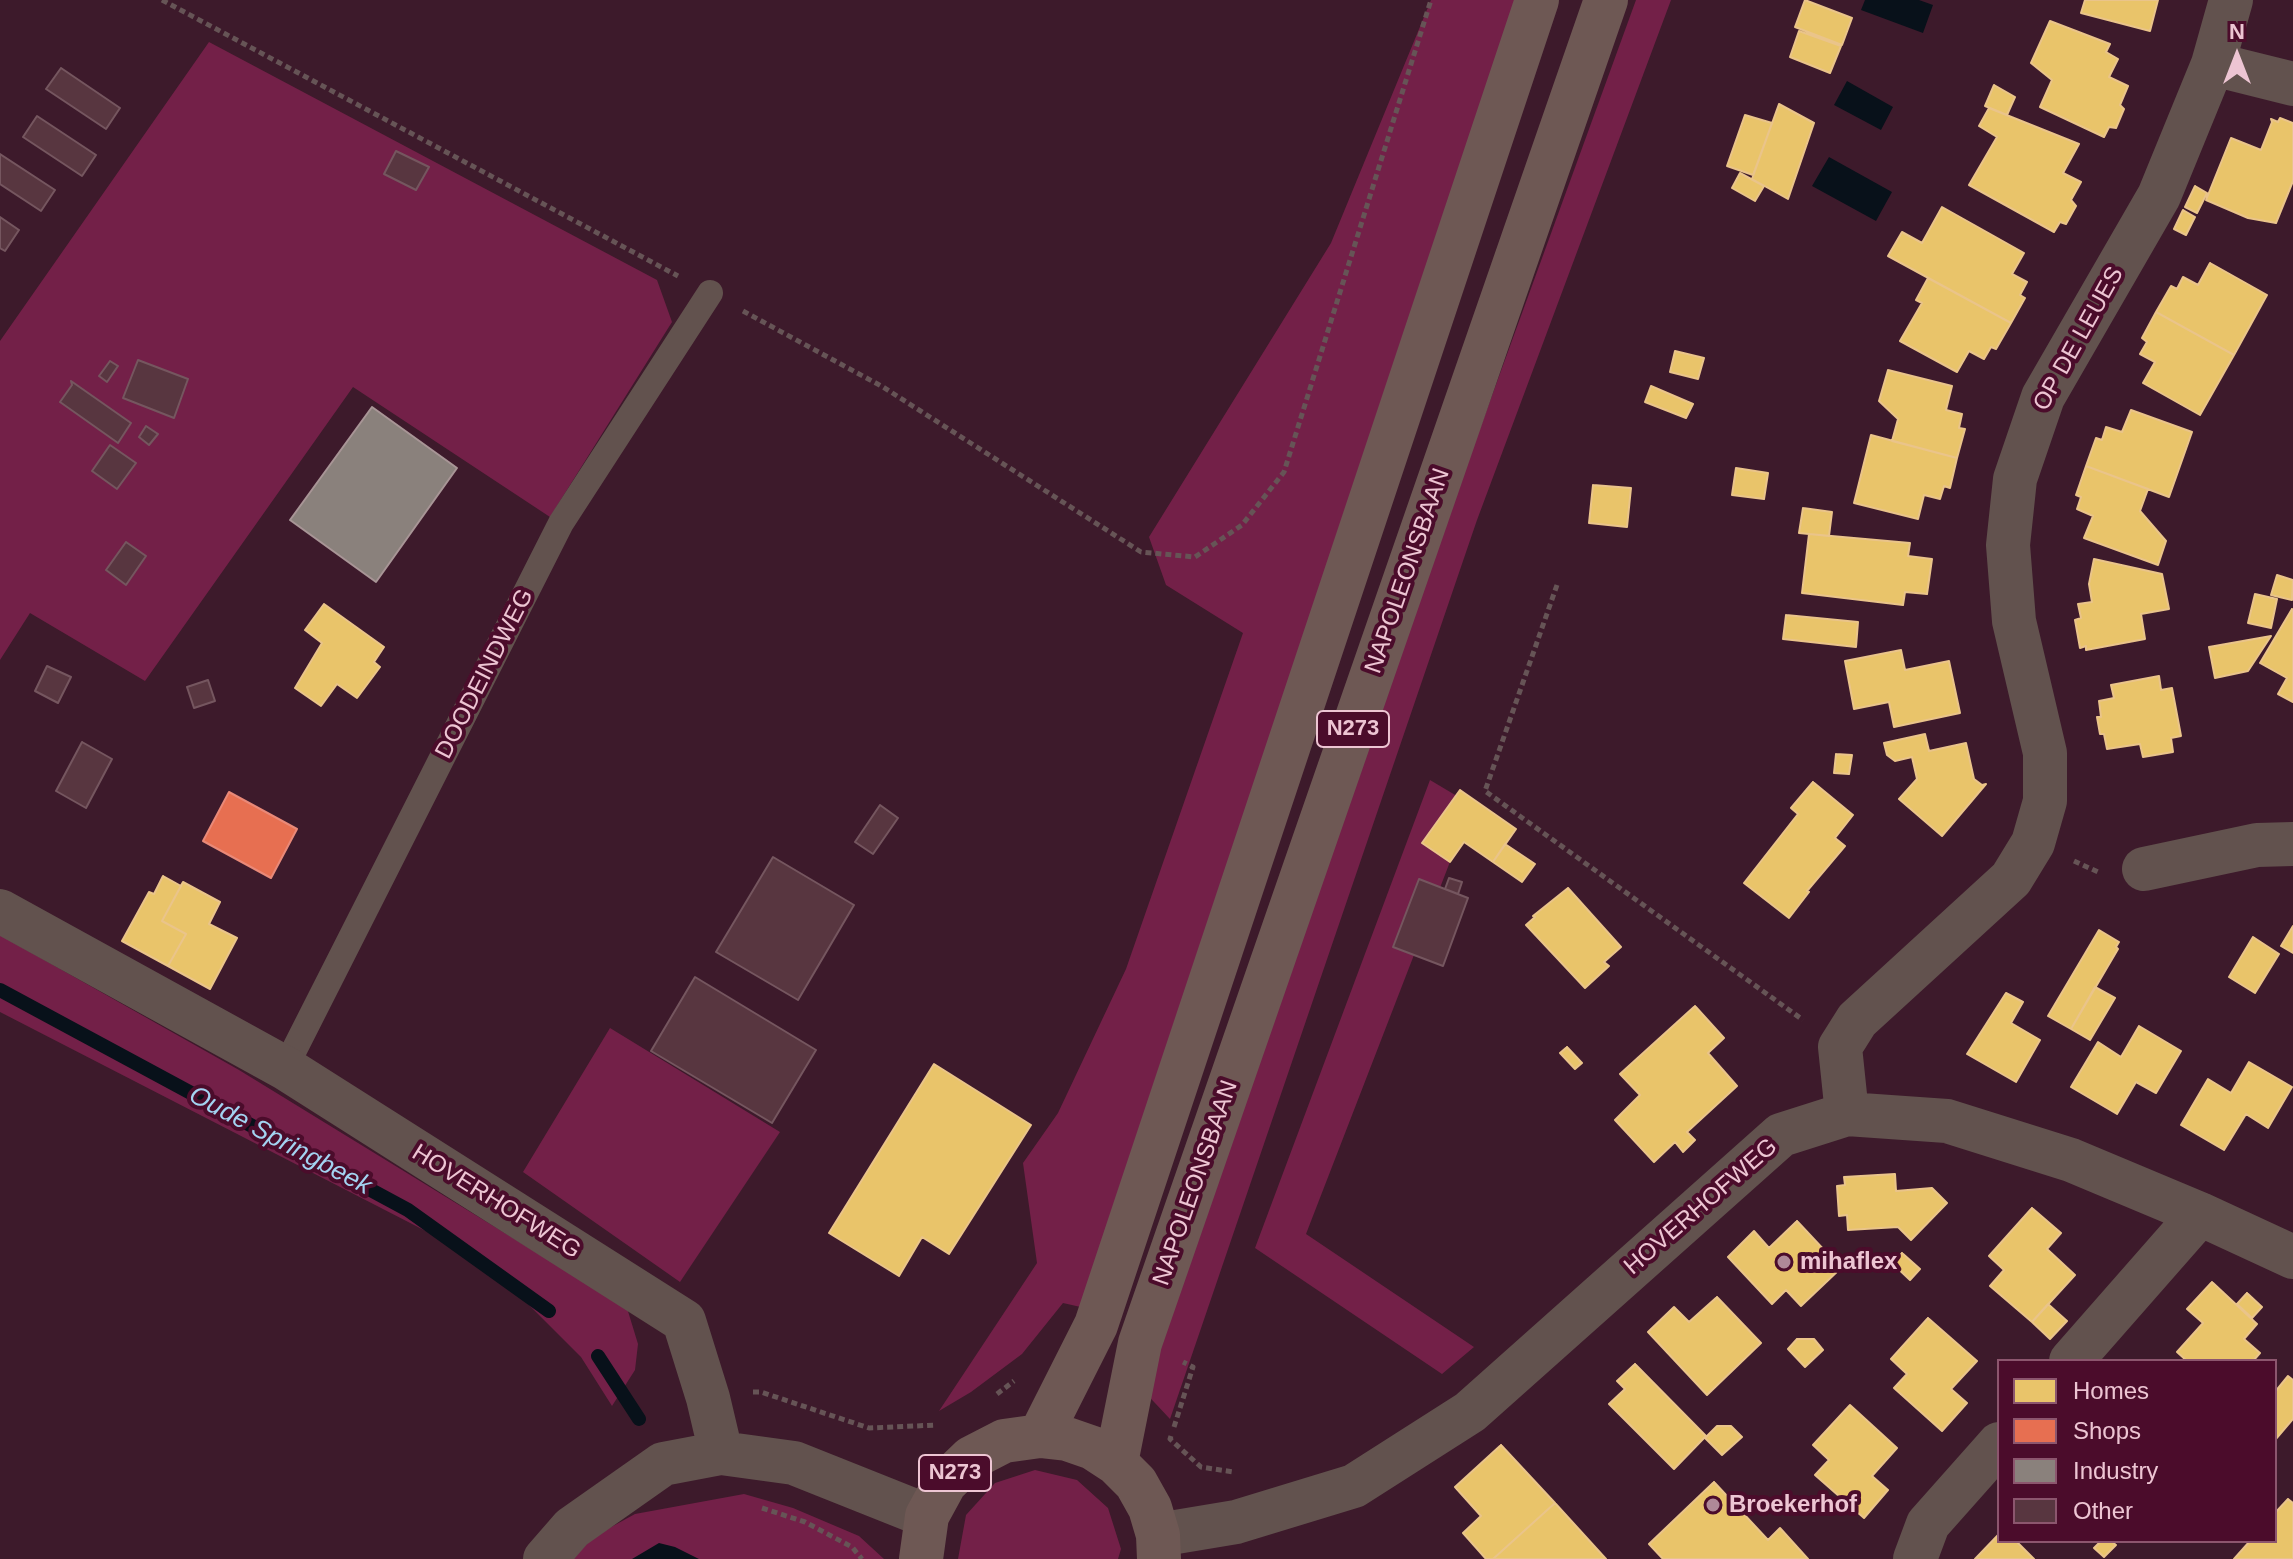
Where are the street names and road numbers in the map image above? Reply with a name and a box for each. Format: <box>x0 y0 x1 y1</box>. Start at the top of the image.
street label: OP DE LEUES <box>2028 262 2130 416</box>
street label: NAPOLEONSBAAN <box>1359 465 1457 677</box>
street label: DOODEINDWEG <box>430 584 540 764</box>
road number: N273 <box>1317 711 1389 747</box>
street label: NAPOLEONSBAAN <box>1147 1077 1245 1289</box>
street label: HOVERHOFWEG <box>1619 1133 1783 1281</box>
street label: HOVERHOFWEG <box>406 1139 586 1265</box>
road number: N273 <box>919 1455 991 1491</box>

